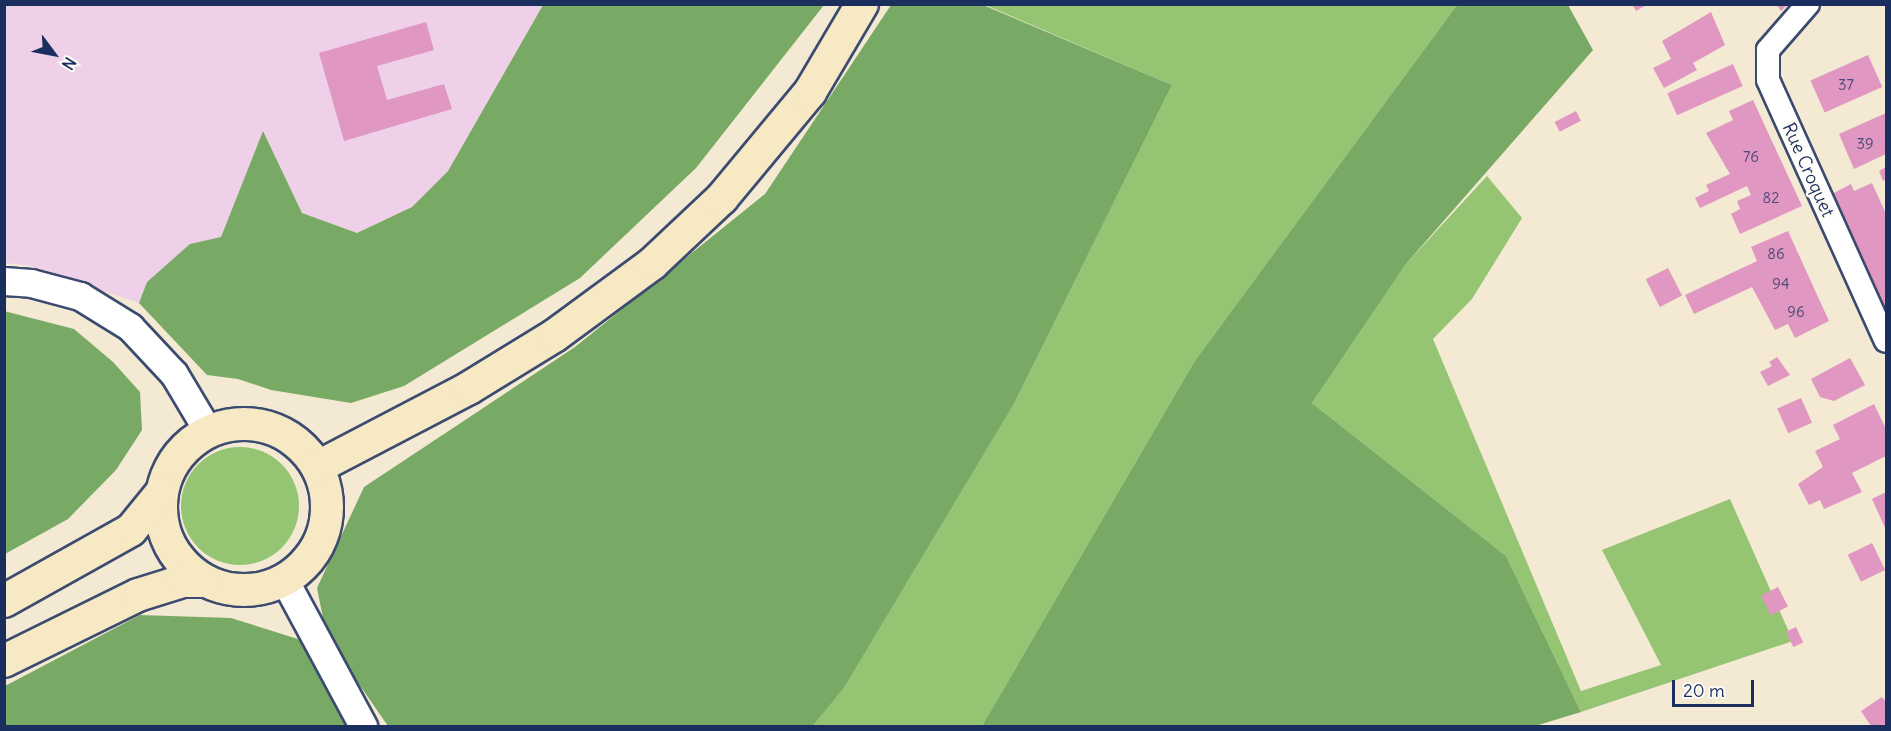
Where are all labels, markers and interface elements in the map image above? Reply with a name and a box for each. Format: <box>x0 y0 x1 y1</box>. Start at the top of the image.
north arrow <box>24 24 84 84</box>
text: N <box>58 54 81 74</box>
house number: 37 <box>1838 76 1854 94</box>
street label: Rue Croquet <box>1778 120 1838 220</box>
house number: 39 <box>1856 135 1874 153</box>
house number: 76 <box>1743 148 1759 166</box>
house number: 82 <box>1763 189 1779 207</box>
house number: 86 <box>1767 245 1785 263</box>
house number: 94 <box>1772 275 1790 293</box>
house number: 96 <box>1787 303 1805 321</box>
scale bar <box>1675 668 1758 706</box>
text: 20 m <box>1683 679 1725 702</box>

